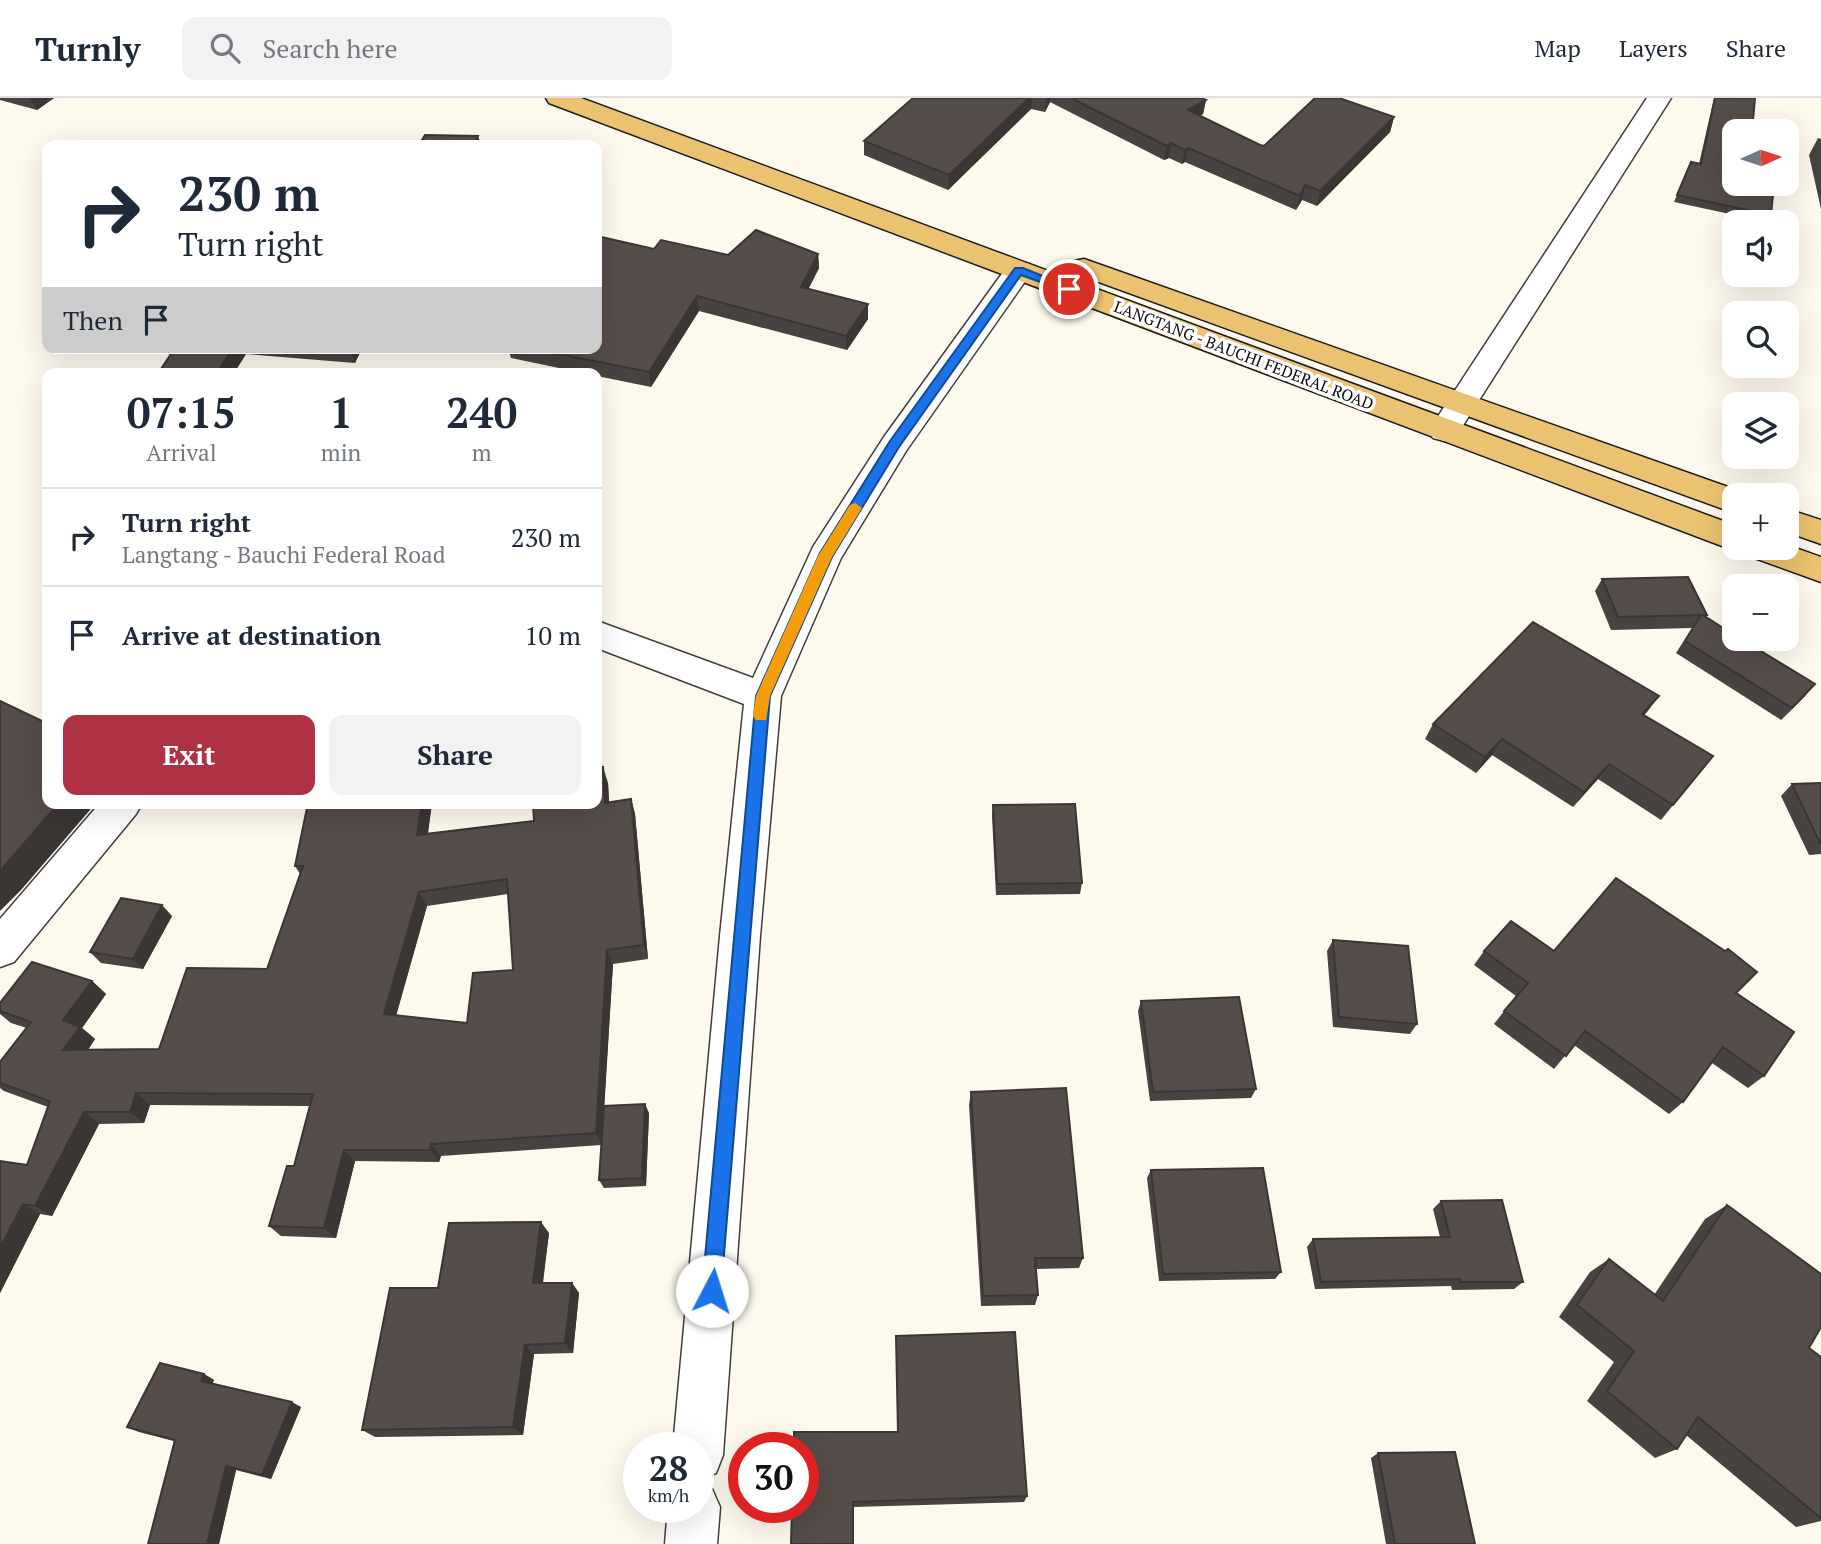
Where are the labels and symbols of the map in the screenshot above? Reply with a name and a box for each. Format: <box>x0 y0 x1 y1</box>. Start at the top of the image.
north arrow <box>1722 119 1799 196</box>
pin <box>1039 259 1099 319</box>
street label: LANGTANG - BAUCHI FEDERAL ROAD <box>1111 295 1377 415</box>
position arrow <box>675 1254 749 1328</box>
speed limit sign: 30 <box>728 1432 819 1523</box>

